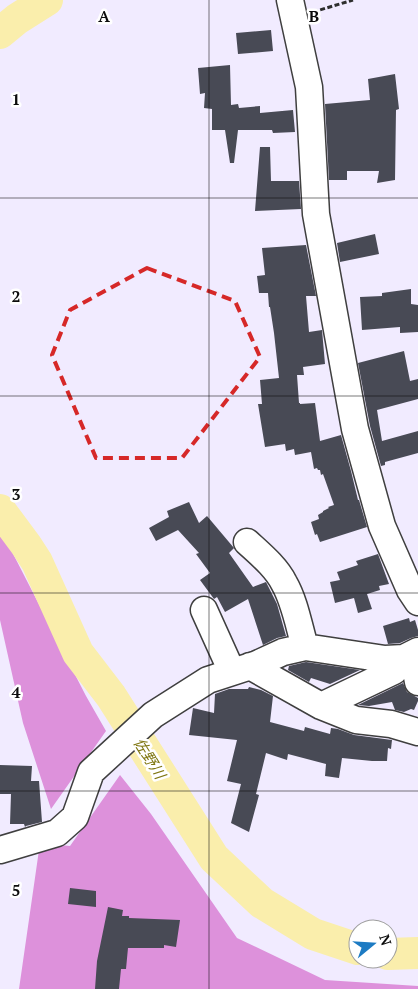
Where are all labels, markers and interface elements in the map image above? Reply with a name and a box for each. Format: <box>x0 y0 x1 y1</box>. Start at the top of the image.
text: A <box>98 5 110 27</box>
text: B <box>309 5 319 27</box>
text: 1 <box>11 88 21 110</box>
text: 2 <box>11 285 21 307</box>
text: 3 <box>11 483 21 505</box>
text: 4 <box>11 681 21 703</box>
water label: 佐野川 <box>130 734 171 784</box>
text: 5 <box>11 879 21 901</box>
north arrow <box>348 919 398 969</box>
text: N <box>375 932 397 948</box>

